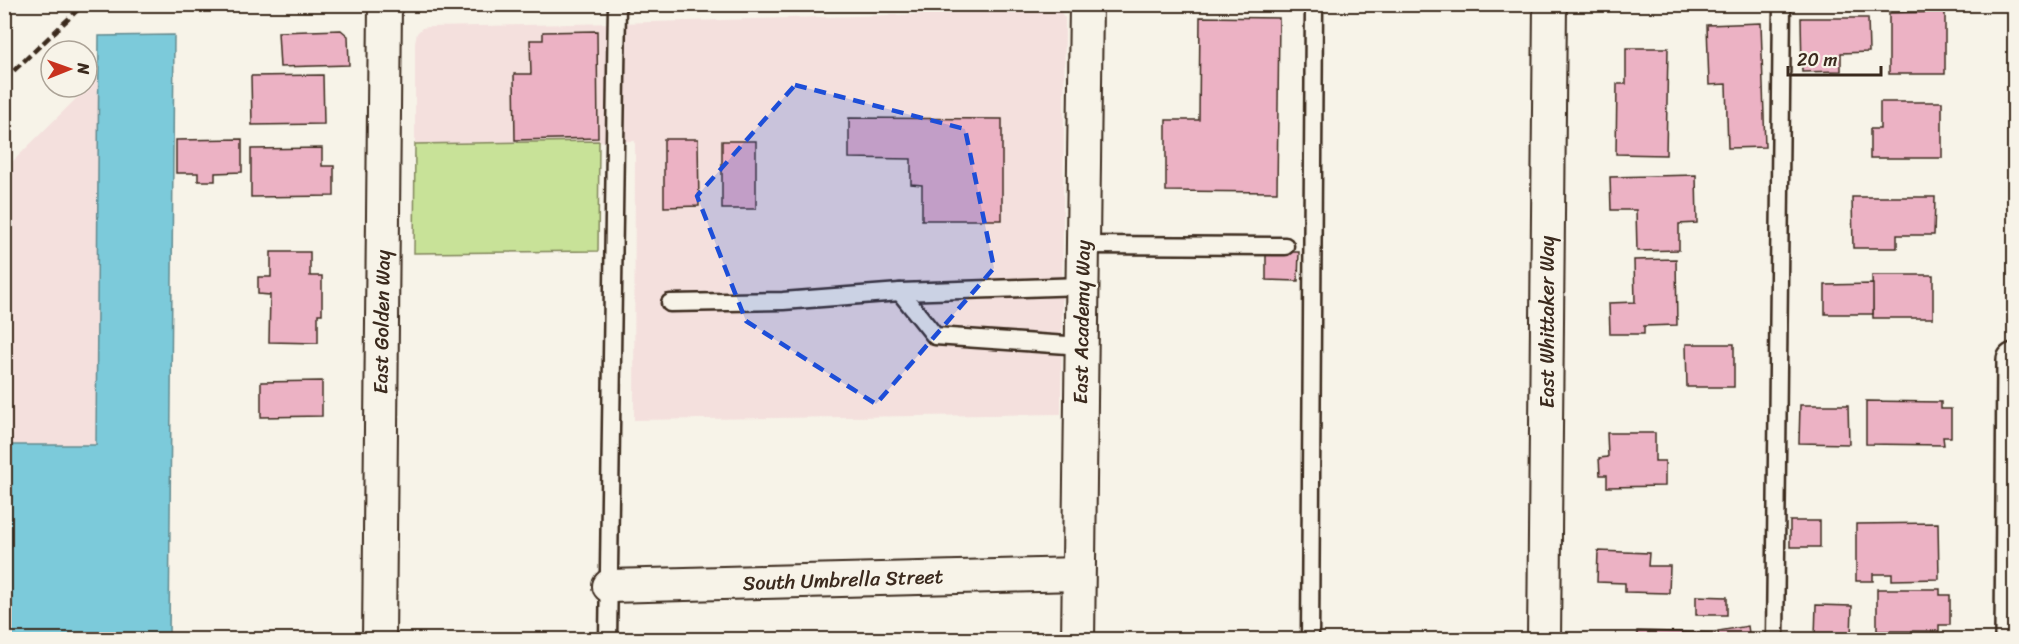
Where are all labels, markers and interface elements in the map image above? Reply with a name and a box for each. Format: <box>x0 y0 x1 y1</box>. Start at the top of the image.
north arrow <box>39 39 99 99</box>
scale bar <box>1788 39 1881 77</box>
text: 20 m <box>1797 44 1837 76</box>
text: N <box>69 62 98 75</box>
street label: East Whittaker Way <box>1530 235 1565 408</box>
street label: East Academy Way <box>1063 239 1101 404</box>
street label: East Golden Way <box>363 249 401 395</box>
street label: South Umbrella Street <box>742 559 944 601</box>

